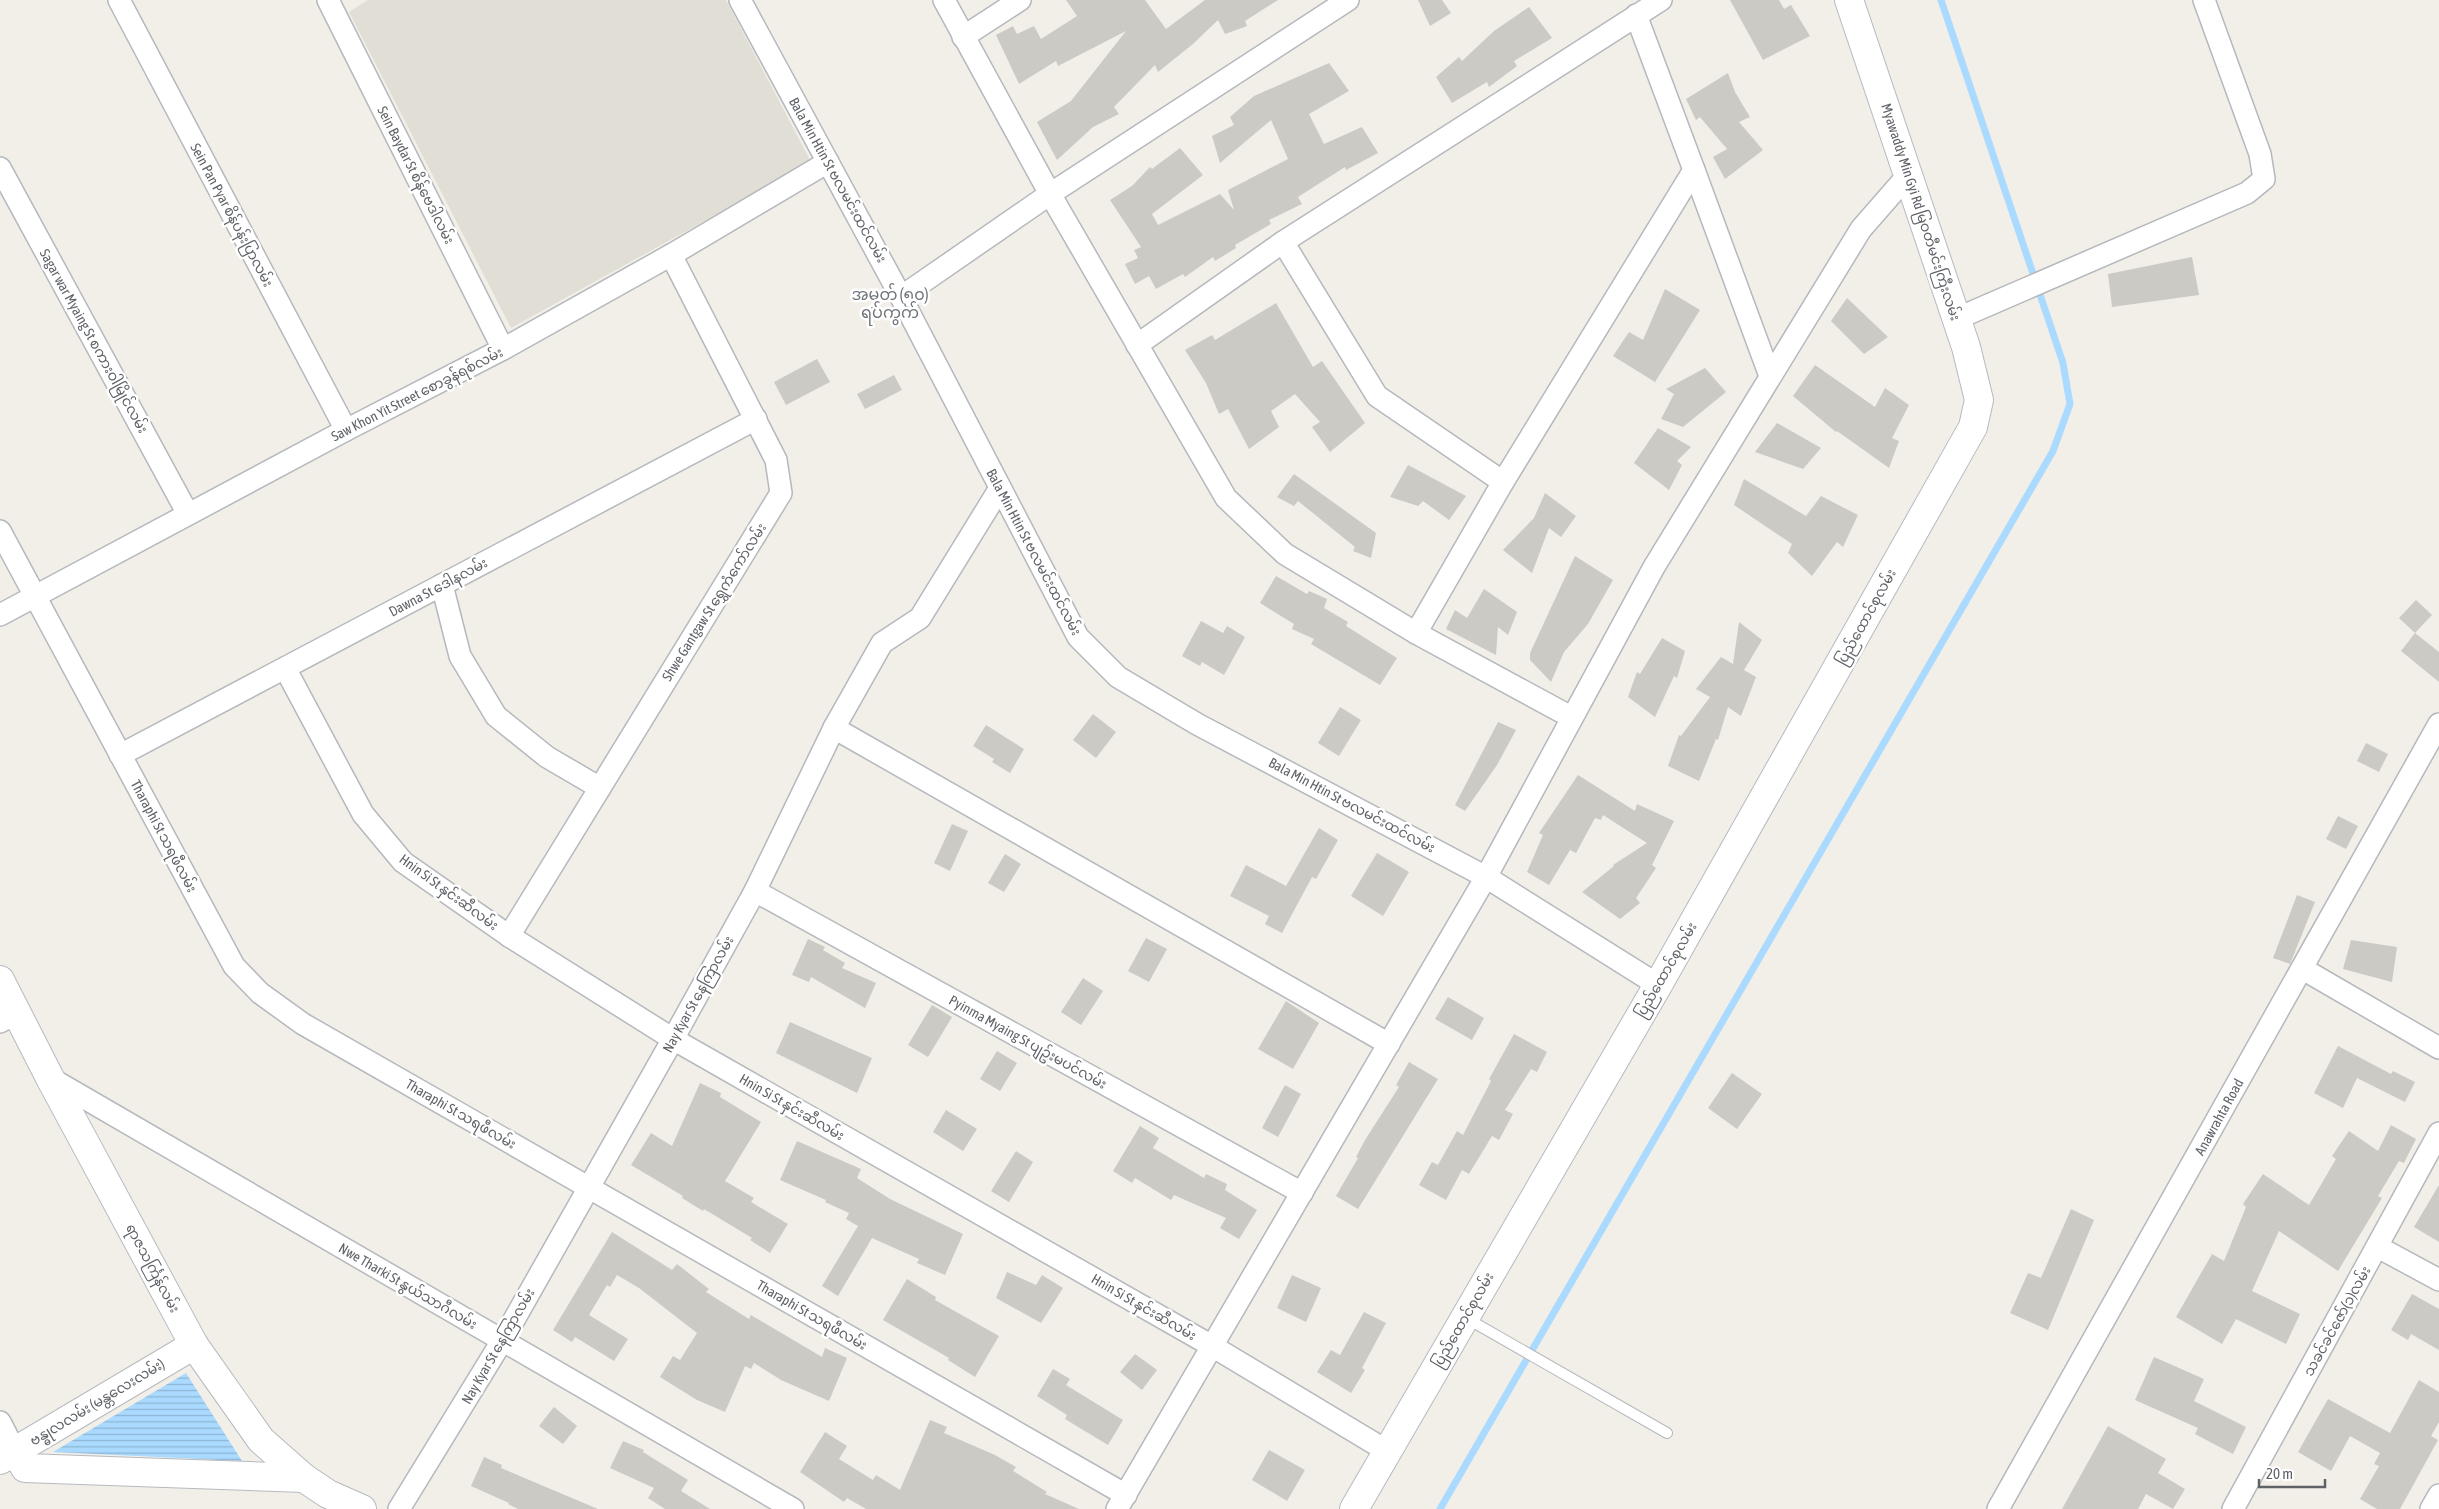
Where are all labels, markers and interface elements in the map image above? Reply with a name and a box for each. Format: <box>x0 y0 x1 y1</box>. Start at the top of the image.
street label: Bala Min Htin St ဗလမင်းထင်လမ်း <box>786 94 892 265</box>
street label: Myawaddy Min Gyi Rd မြဝတီမင်းကြီးလမ်း <box>1874 101 1966 324</box>
street label: Sein Baydar St စိန်ဗေဒါလမ်း <box>371 103 459 248</box>
street label: Sein Pan Pyar စိန်ပန်းပြာလမ်း <box>184 140 278 291</box>
street label: Sagar war Myaing St စကားဝါမြိုင်လမ်း <box>33 245 153 438</box>
district label: အမှတ် (၅၀) ရပ်ကွက် <box>852 283 929 326</box>
street label: Saw Khon Yit Street စောခွန်ရစ်လမ်း <box>328 342 507 448</box>
street label: Bala Min Htin St ဗလမင်းထင်လမ်း <box>983 465 1087 638</box>
street label: Shwe Gantgaw St ရွှေကံကော်လမ်း <box>657 519 773 686</box>
street label: Dawna St ဒေါနလမ်း <box>385 553 492 623</box>
street label: ပြည်ထောင်စုလမ်း <box>1831 565 1903 670</box>
street label: Bala Min Htin St ဗလမင်းထင်လမ်း <box>1266 752 1439 856</box>
street label: Tharaphi St သရဖီလမ်း <box>124 776 202 897</box>
street label: Hnin Si St နှင်းဆီလမ်း <box>394 849 503 936</box>
street label: ပြည်ထောင်စုလမ်း <box>1630 918 1703 1023</box>
street label: Nay Kyar St နေကြာလမ်း <box>658 932 740 1057</box>
street label: Pyinma Myaing St ပျဥ်းမပင်လမ်း <box>944 990 1111 1096</box>
street label: Hnin Si St နှင်းဆီလမ်း <box>735 1069 848 1147</box>
street label: Tharaphi St သရဖီလမ်း <box>401 1074 520 1156</box>
street label: Anawrahta Road <box>2191 1076 2247 1158</box>
street label: ရာဇသင်္ကြန်လမ်း <box>119 1220 185 1317</box>
street label: Nwe Tharki St နွယ်သာဂီလမ်း <box>335 1238 481 1335</box>
street label: သခင်ခင်ဇော်(၁)လမ်း <box>2298 1262 2374 1379</box>
street label: ပြည်ထောင်စုလမ်း <box>1427 1268 1500 1373</box>
street label: Hnin Si St နှင်းဆီလမ်း <box>1087 1269 1200 1347</box>
street label: Tharaphi St သရဖီလမ်း <box>752 1275 871 1357</box>
street label: Nay Kyar St နေကြာလမ်း <box>457 1284 541 1409</box>
street label: ဗန္ဓုလလမ်း (မန္တလေးလမ်း) <box>26 1354 169 1452</box>
scale bar <box>2259 1456 2325 1488</box>
text: 20 m <box>2266 1465 2293 1482</box>

